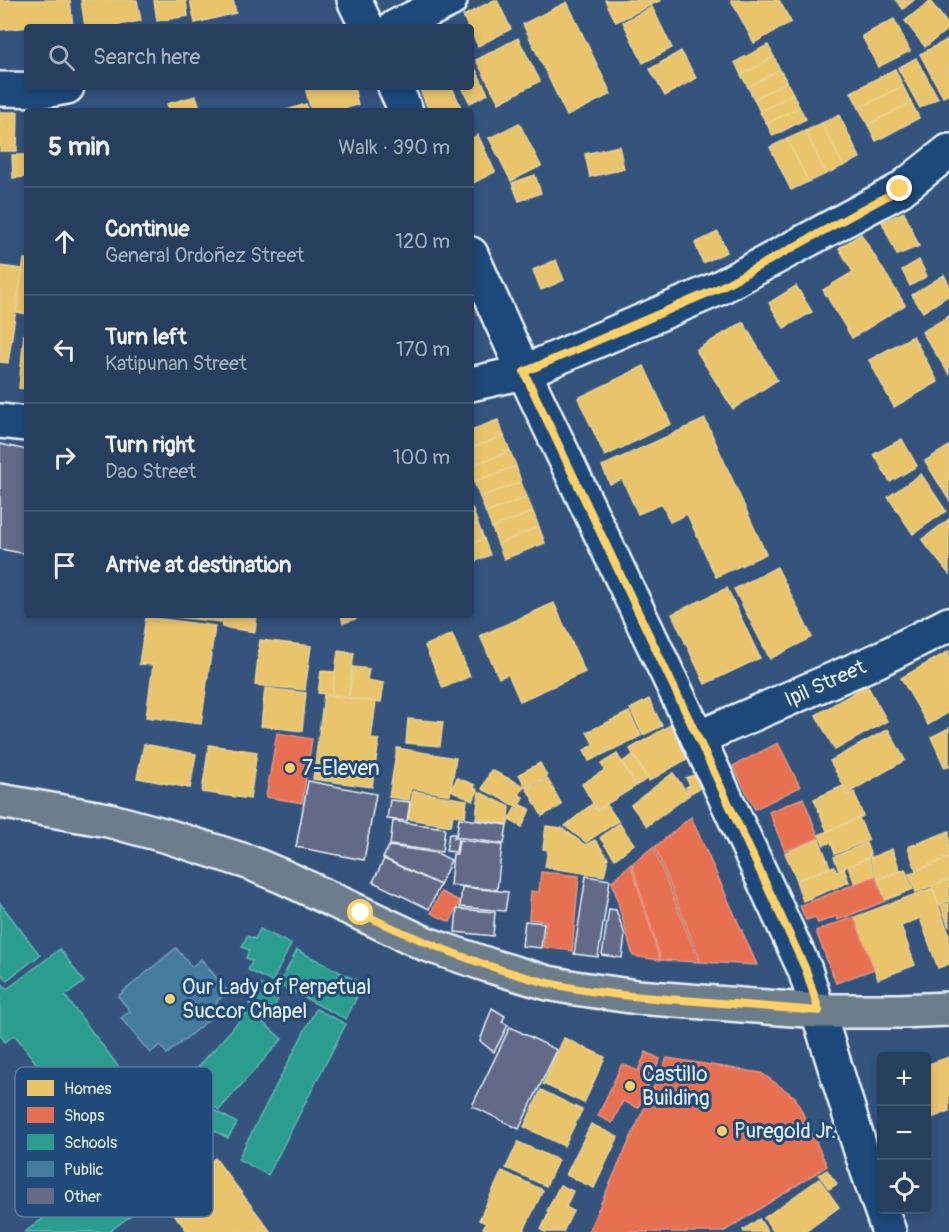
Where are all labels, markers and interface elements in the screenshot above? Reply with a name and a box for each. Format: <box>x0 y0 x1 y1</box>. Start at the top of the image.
search box <box>24 24 474 90</box>
icon: search <box>45 41 78 74</box>
text: Search here <box>93 43 200 71</box>
text: 5 min <box>48 131 110 163</box>
text: Walk · 390 m <box>338 135 450 160</box>
route end <box>886 175 912 201</box>
text: Continue <box>105 215 189 243</box>
icon: ahead <box>48 225 81 258</box>
text: 120 m <box>395 229 450 254</box>
text: General Ordoñez Street <box>105 243 304 268</box>
text: Turn left <box>105 323 187 351</box>
icon: left <box>48 333 81 366</box>
text: 170 m <box>396 337 450 362</box>
text: Katipunan Street <box>105 351 247 376</box>
text: Turn right <box>105 431 195 459</box>
icon: right <box>48 441 81 474</box>
text: 100 m <box>393 445 450 470</box>
text: Dao Street <box>105 459 196 484</box>
icon: arrive <box>48 549 81 582</box>
text: Arrive at destination <box>105 551 291 579</box>
street label: Ipil Street <box>780 653 870 713</box>
place label: 7-Eleven <box>302 755 380 782</box>
marker: 7-Eleven <box>283 761 297 775</box>
route start <box>347 899 373 925</box>
place label: Our Lady of Perpetual Succor Chapel <box>182 974 371 1025</box>
marker: Our Lady of Perpetual Succor Chapel <box>163 992 177 1006</box>
map controls <box>877 1052 931 1214</box>
button: + <box>877 1052 931 1106</box>
place label: Castillo Building <box>642 1061 709 1112</box>
legend <box>15 1067 213 1217</box>
text: Homes <box>64 1079 112 1099</box>
marker: Castillo Building <box>623 1079 637 1093</box>
text: Shops <box>64 1106 104 1126</box>
button: − <box>877 1106 931 1160</box>
place label: Puregold Jr. <box>734 1118 836 1145</box>
marker: Puregold Jr. <box>715 1124 729 1138</box>
text: Schools <box>64 1133 117 1153</box>
text: Public <box>64 1160 104 1180</box>
button: locate <box>877 1160 931 1214</box>
text: Other <box>64 1187 102 1207</box>

